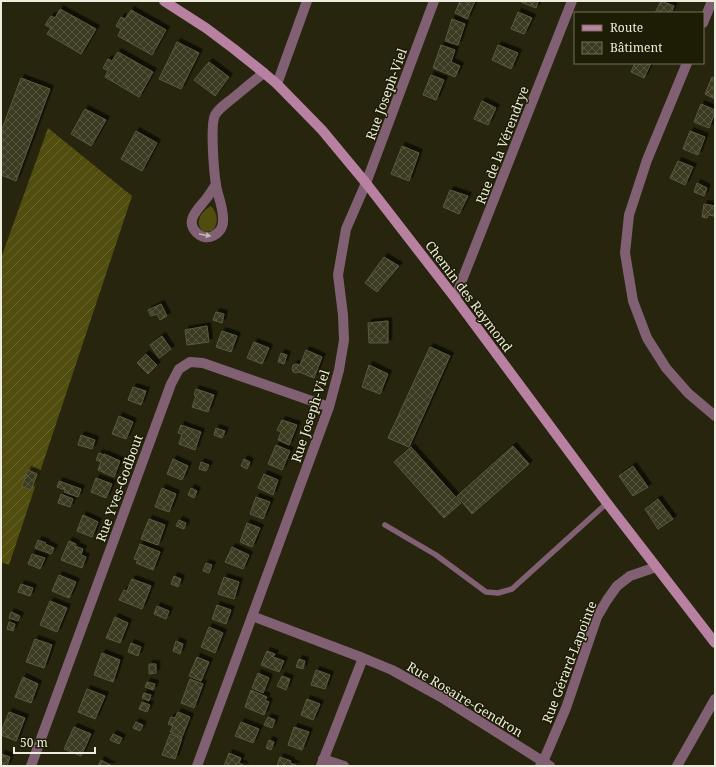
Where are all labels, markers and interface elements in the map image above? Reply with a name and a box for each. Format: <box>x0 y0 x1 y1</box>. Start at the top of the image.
legend <box>574 12 704 64</box>
text: Route <box>610 19 643 36</box>
text: Bâtiment <box>610 39 662 56</box>
street label: Rue Joseph-Viel <box>361 46 411 142</box>
street label: Rue de la Vérendrye <box>471 83 533 207</box>
one-way arrow <box>198 232 211 238</box>
street label: Chemin des Raymond <box>421 237 517 355</box>
street label: Rue Joseph-Viel <box>287 367 333 465</box>
street label: Rue Yves-Godbout <box>91 432 147 544</box>
street label: Rue Gérard-Lapointe <box>537 598 601 726</box>
street label: Rue Rosaire-Gendron <box>404 657 527 741</box>
scale bar <box>14 729 95 755</box>
text: 50 m <box>20 734 48 751</box>

